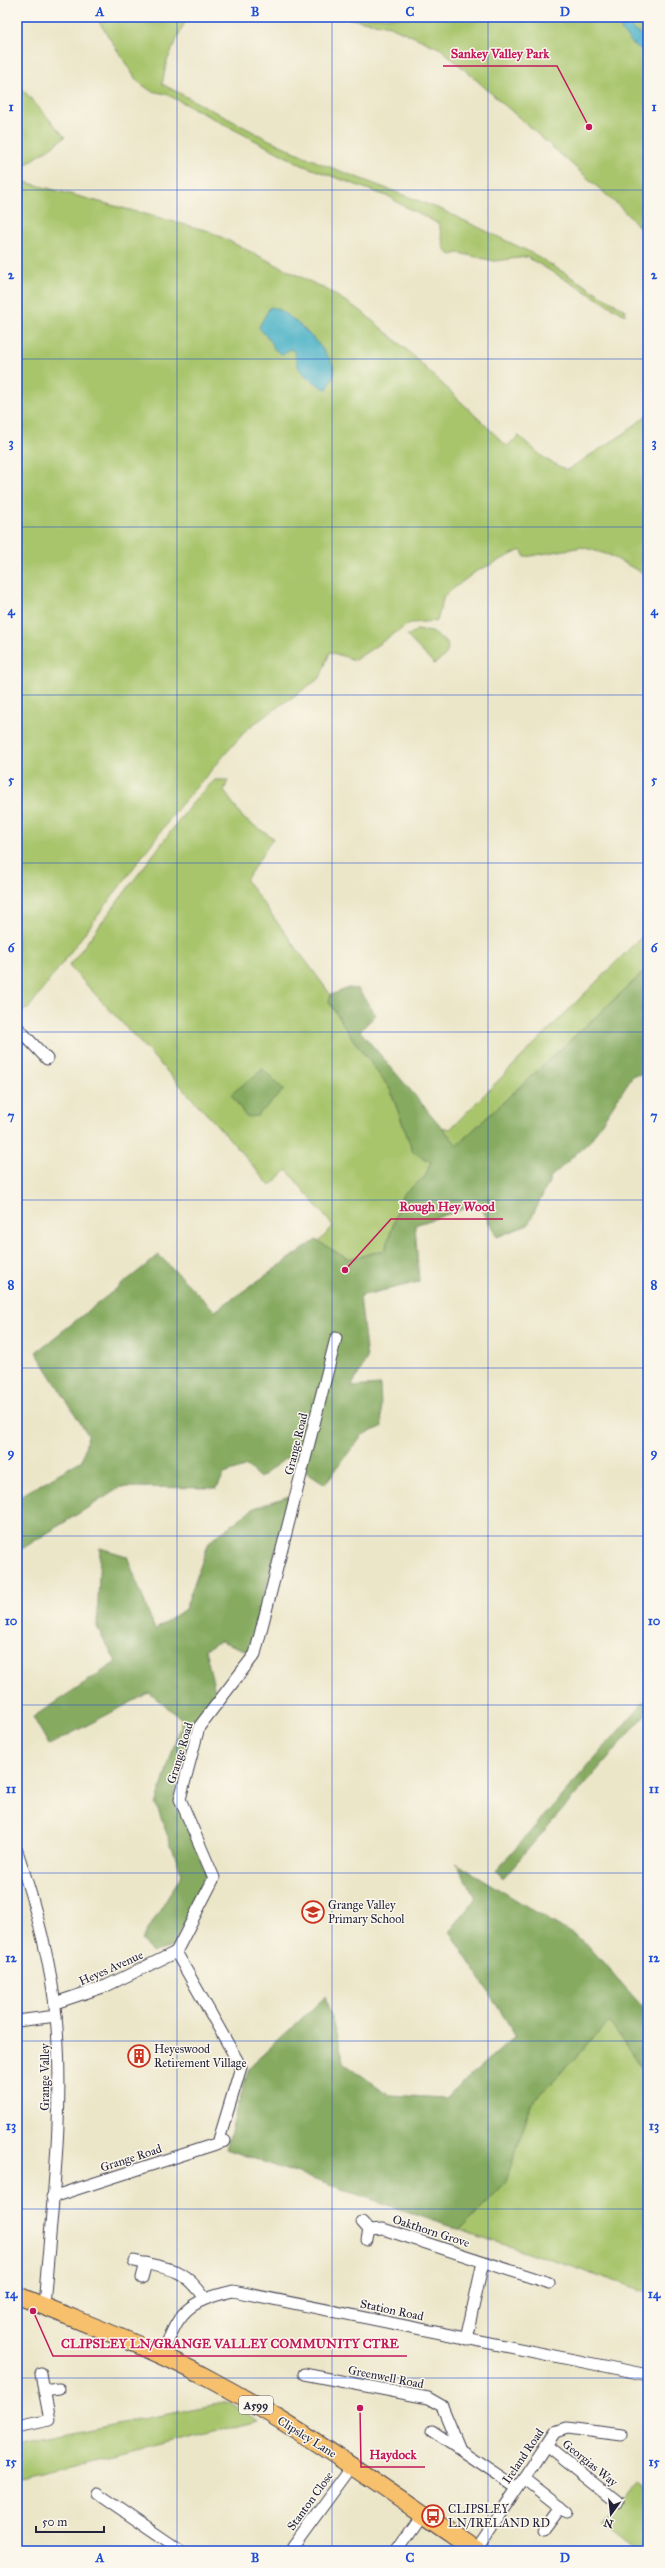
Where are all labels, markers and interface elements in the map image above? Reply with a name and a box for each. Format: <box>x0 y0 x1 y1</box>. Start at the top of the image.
text: A <box>95 4 105 20</box>
text: B <box>251 4 260 20</box>
text: C <box>406 4 415 20</box>
text: D <box>560 4 570 20</box>
callout: Sankey Valley Park <box>443 41 557 66</box>
text: Sankey Valley Park <box>451 46 550 62</box>
text: 1 <box>8 99 14 115</box>
text: 1 <box>651 99 657 115</box>
text: 2 <box>8 267 15 283</box>
text: 2 <box>651 267 658 283</box>
text: 3 <box>8 435 14 451</box>
text: 3 <box>651 435 657 451</box>
text: 4 <box>7 603 15 619</box>
text: 4 <box>650 603 658 619</box>
text: 5 <box>8 772 15 788</box>
text: 5 <box>651 772 658 788</box>
text: 6 <box>8 940 16 956</box>
text: 6 <box>651 940 659 956</box>
text: 7 <box>8 1108 15 1124</box>
text: 7 <box>651 1108 658 1124</box>
callout: Rough Hey Wood <box>391 1194 503 1219</box>
text: Rough Hey Wood <box>399 1199 495 1215</box>
text: 8 <box>8 1277 15 1293</box>
text: 8 <box>651 1277 658 1293</box>
street label: Grange Road <box>282 1411 311 1477</box>
text: 9 <box>8 1445 15 1461</box>
text: 9 <box>651 1445 658 1461</box>
text: 10 <box>5 1613 18 1629</box>
text: 10 <box>648 1613 661 1629</box>
street label: Grange Road <box>164 1721 197 1786</box>
text: 11 <box>6 1781 16 1797</box>
text: 11 <box>649 1781 659 1797</box>
place label: Grange Valley Primary School <box>328 1898 405 1926</box>
school or university icon: Grange Valley Primary School <box>300 1899 326 1925</box>
street label: Heyes Avenue <box>77 1948 145 1988</box>
text: 12 <box>5 1950 17 1966</box>
text: 12 <box>648 1950 660 1966</box>
place label: Heyeswood Retirement Village <box>154 2042 246 2071</box>
street label: Grange Valley <box>38 2043 53 2111</box>
building icon: Heyeswood Retirement Village <box>126 2043 152 2069</box>
text: 13 <box>6 2118 16 2134</box>
text: 13 <box>649 2118 659 2134</box>
street label: Grange Road <box>99 2142 164 2175</box>
street label: Oakthorn Grove <box>391 2212 471 2250</box>
text: 14 <box>5 2286 18 2302</box>
text: 14 <box>648 2286 661 2302</box>
street label: Station Road <box>359 2296 425 2324</box>
callout: CLIPSLEY LN/GRANGE VALLEY COMMUNITY CTRE <box>53 2331 407 2356</box>
text: CLIPSLEY LN/GRANGE VALLEY COMMUNITY CTRE <box>61 2336 400 2352</box>
street label: Greenwell Road <box>347 2363 425 2391</box>
road number: A599 <box>239 2396 273 2414</box>
street label: Clipsley Lane <box>275 2413 339 2461</box>
street label: Ireland Road <box>499 2426 547 2486</box>
street label: Georgias Way <box>559 2437 621 2490</box>
callout: Haydock <box>361 2442 425 2467</box>
text: Haydock <box>369 2447 418 2463</box>
text: 15 <box>5 2454 17 2470</box>
text: 15 <box>648 2454 660 2470</box>
street label: Stanton Close <box>284 2469 336 2533</box>
north arrow <box>591 2494 631 2534</box>
place label: CLIPSLEY LN/IRELAND RD <box>448 2502 550 2530</box>
bus stop icon: CLIPSLEY LN/IRELAND RD <box>420 2503 446 2529</box>
scale bar <box>36 2508 104 2534</box>
text: 50 m <box>42 2515 67 2529</box>
text: N <box>602 2516 615 2531</box>
text: A <box>95 2550 105 2566</box>
text: B <box>251 2550 260 2566</box>
text: C <box>406 2550 415 2566</box>
text: D <box>560 2550 570 2566</box>

